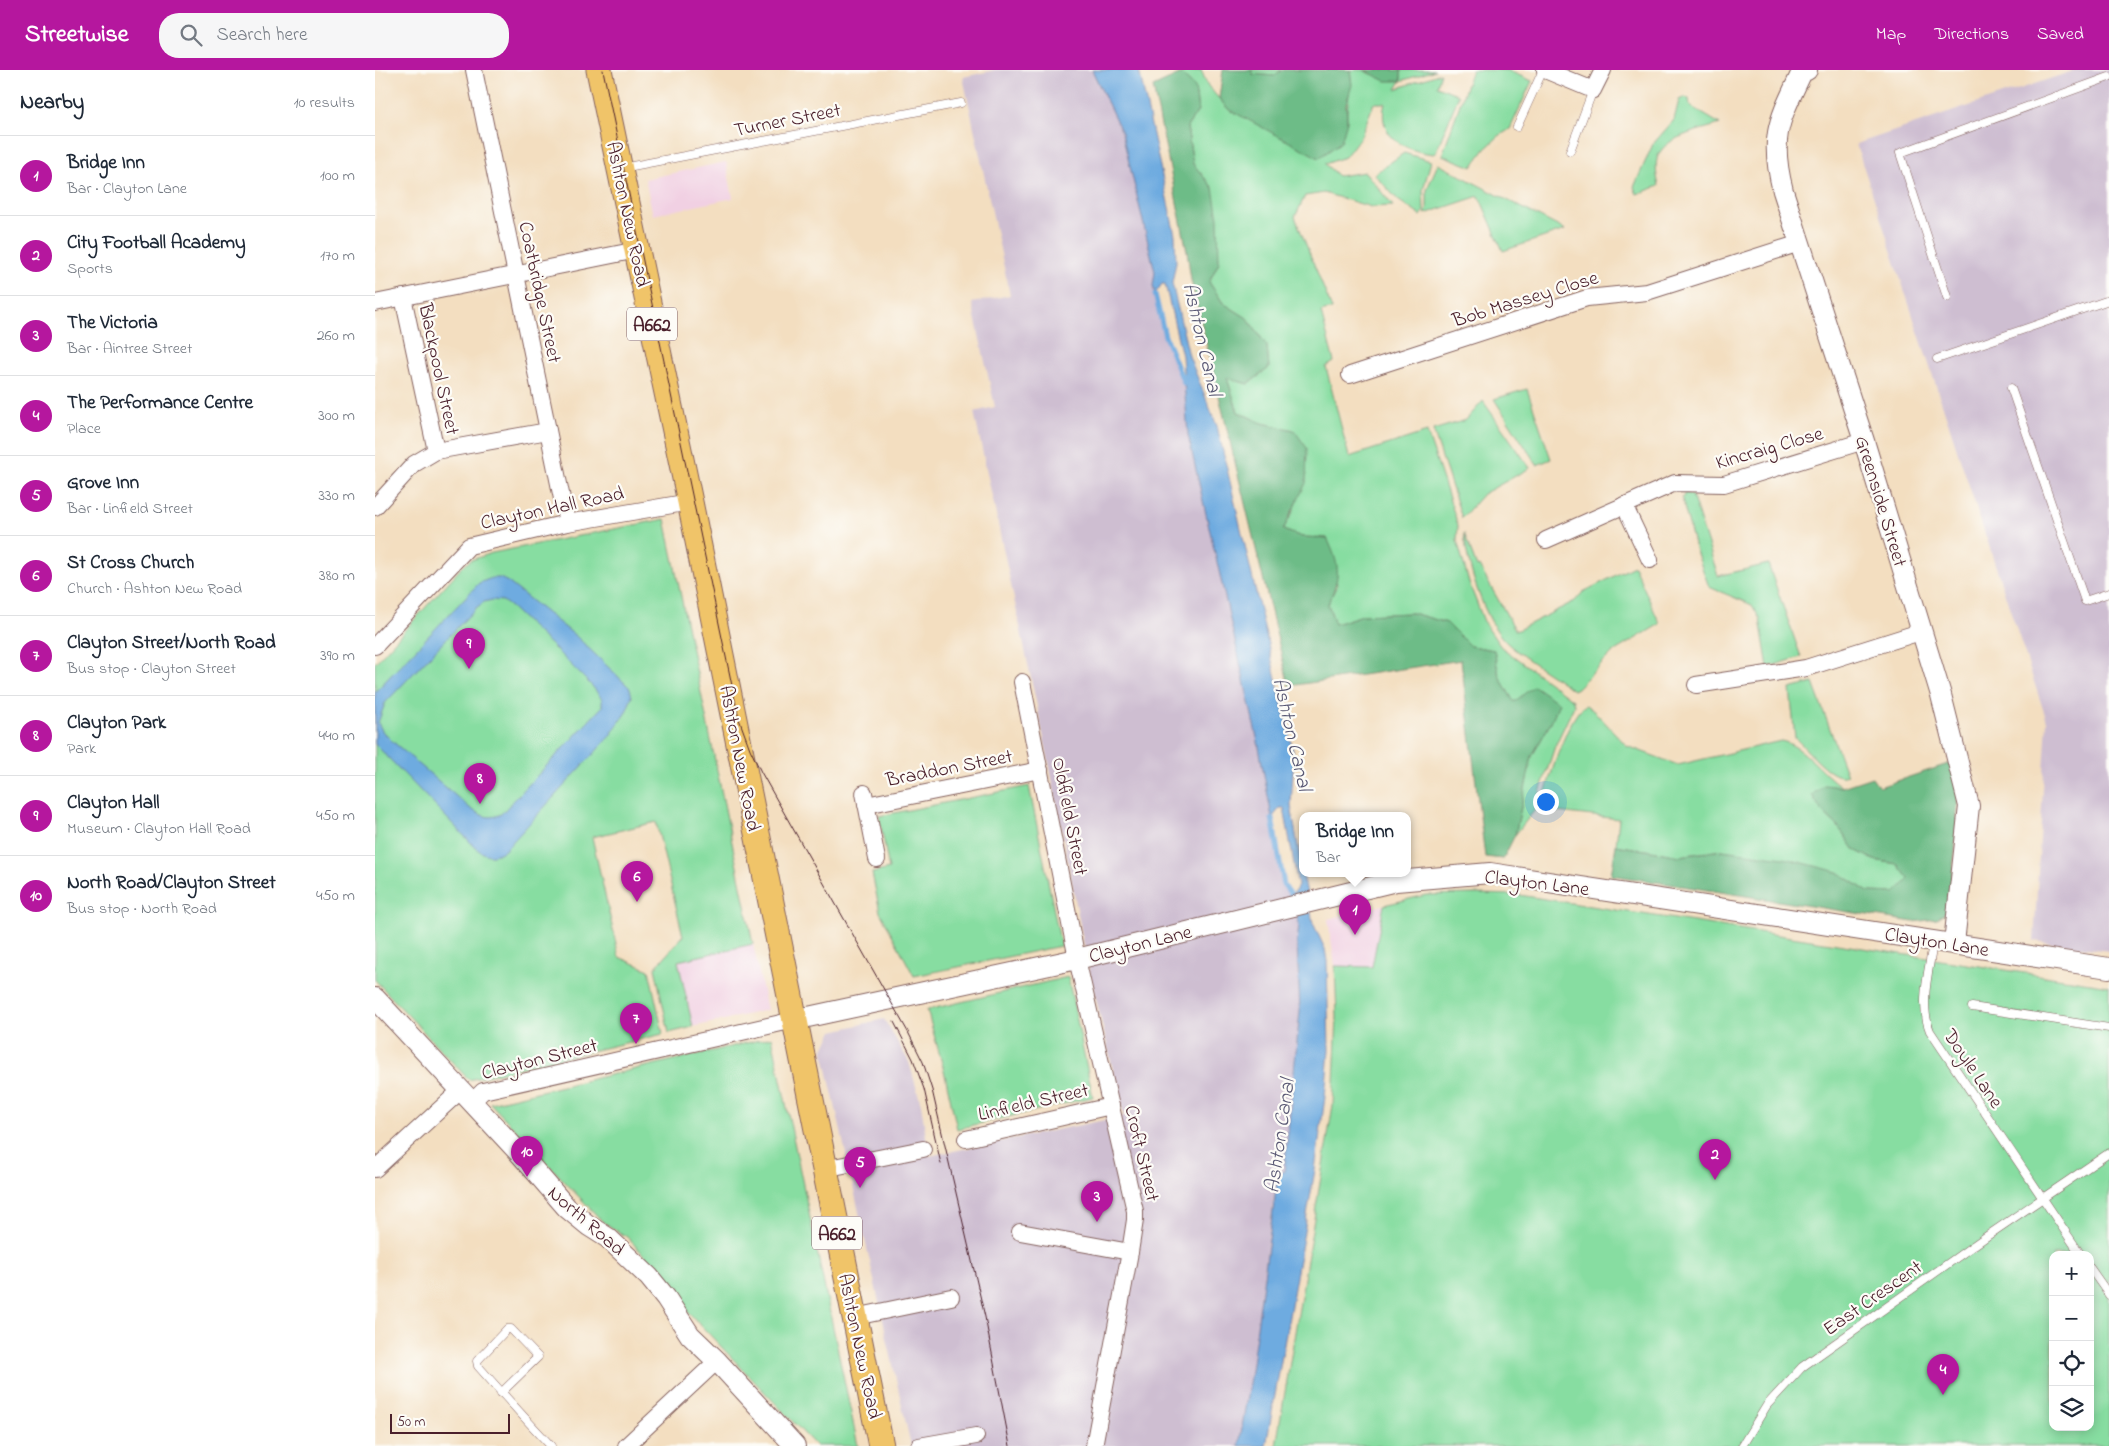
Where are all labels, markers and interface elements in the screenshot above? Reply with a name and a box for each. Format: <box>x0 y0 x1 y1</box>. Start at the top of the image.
search box <box>159 13 509 58</box>
text: Streetwise <box>25 18 129 53</box>
icon: search <box>177 21 205 49</box>
text: Search here <box>217 22 308 49</box>
text: Map <box>1876 22 1906 48</box>
text: Directions <box>1934 22 2009 48</box>
text: Saved <box>2037 22 2084 48</box>
text: Nearby <box>20 88 84 118</box>
text: 10 results <box>293 91 355 115</box>
street label: Turner Street <box>732 97 844 146</box>
street label: Ashton New Road <box>597 139 656 290</box>
text: Bridge Inn <box>67 150 145 177</box>
text: 1 <box>33 164 39 188</box>
text: 100 m <box>320 164 355 188</box>
text: Bar · Clayton Lane <box>67 177 187 201</box>
street label: Coatbridge Street <box>508 219 568 366</box>
text: City Football Academy <box>67 230 246 257</box>
text: 2 <box>32 244 40 268</box>
text: 170 m <box>320 244 355 268</box>
text: Sports <box>67 257 113 281</box>
street label: Bob Massey Close <box>1448 264 1602 337</box>
water label: Ashton Canal <box>1173 280 1229 401</box>
street label: Blackpool Street <box>409 300 466 438</box>
road number: A662 <box>627 308 677 340</box>
text: The Victoria <box>67 310 158 337</box>
text: 3 <box>33 324 39 348</box>
text: 260 m <box>317 324 355 348</box>
text: Bar · Aintree Street <box>67 337 192 361</box>
text: The Performance Centre <box>67 390 253 417</box>
text: 4 <box>33 404 39 428</box>
text: 300 m <box>318 404 355 428</box>
text: Place <box>67 417 101 441</box>
street label: Kincraig Close <box>1713 420 1827 480</box>
street label: Greenside Street <box>1846 433 1913 571</box>
text: Grove Inn <box>67 470 139 497</box>
street label: Clayton Hall Road <box>478 480 627 539</box>
text: 5 <box>31 484 41 508</box>
text: 330 m <box>318 484 355 508</box>
text: Bar · Linfield Street <box>67 497 193 521</box>
text: St Cross Church <box>67 550 194 577</box>
text: 6 <box>32 564 40 588</box>
text: 380 m <box>319 564 355 588</box>
text: Church · Ashton New Road <box>67 577 242 601</box>
pin: 9 <box>453 628 485 669</box>
text: Clayton Street/North Road <box>67 630 276 657</box>
text: 7 <box>33 644 39 668</box>
text: 390 m <box>320 644 355 668</box>
text: Bus stop · Clayton Street <box>67 657 236 681</box>
water label: Ashton Canal <box>1263 675 1319 796</box>
street label: Ashton New Road <box>710 683 767 834</box>
text: Clayton Park <box>67 710 166 737</box>
text: 8 <box>33 724 39 748</box>
text: 440 m <box>318 724 355 748</box>
text: Park <box>67 737 96 761</box>
street label: Braddon Street <box>883 743 1016 796</box>
street label: Oldfield Street <box>1043 755 1094 878</box>
pin: 8 <box>464 763 496 804</box>
your location <box>1533 789 1559 815</box>
text: Clayton Hall <box>67 790 160 817</box>
text: 9 <box>34 804 38 828</box>
text: 450 m <box>316 804 355 828</box>
popup <box>1299 812 1411 877</box>
text: Museum · Clayton Hall Road <box>67 817 251 841</box>
text: Bridge Inn <box>1316 819 1394 846</box>
text: Bar <box>1316 846 1340 870</box>
pin: 6 <box>621 861 653 902</box>
street label: Clayton Lane <box>1483 864 1591 905</box>
text: North Road/Clayton Street <box>67 870 276 897</box>
text: 10 <box>30 884 42 908</box>
text: 450 m <box>316 884 355 908</box>
pin: 1 <box>1339 894 1371 935</box>
text: Bus stop · North Road <box>67 897 217 921</box>
street label: Clayton Lane <box>1086 919 1195 972</box>
street label: Clayton Lane <box>1882 921 1991 966</box>
pin: 7 <box>620 1003 652 1044</box>
street label: Doyle Lane <box>1934 1023 2009 1115</box>
street label: Clayton Street <box>479 1032 601 1089</box>
water label: Ashton Canal <box>1258 1075 1304 1195</box>
street label: Linfield Street <box>975 1077 1092 1130</box>
street label: Croft Street <box>1115 1102 1166 1205</box>
pin: 10 <box>511 1136 543 1177</box>
pin: 2 <box>1699 1139 1731 1180</box>
pin: 5 <box>844 1147 876 1188</box>
street label: North Road <box>540 1180 631 1264</box>
pin: 3 <box>1081 1181 1113 1222</box>
road number: A662 <box>812 1216 862 1250</box>
map controls <box>2049 1251 2094 1431</box>
button: + <box>2049 1251 2094 1296</box>
street label: East Crescent <box>1818 1254 1929 1344</box>
street label: Ashton New Road <box>829 1271 888 1422</box>
button: − <box>2049 1296 2094 1341</box>
button: locate <box>2049 1341 2094 1386</box>
pin: 4 <box>1927 1354 1959 1395</box>
button: layers <box>2049 1386 2094 1431</box>
scale bar <box>390 1411 510 1434</box>
text: 50 m <box>397 1412 425 1433</box>

